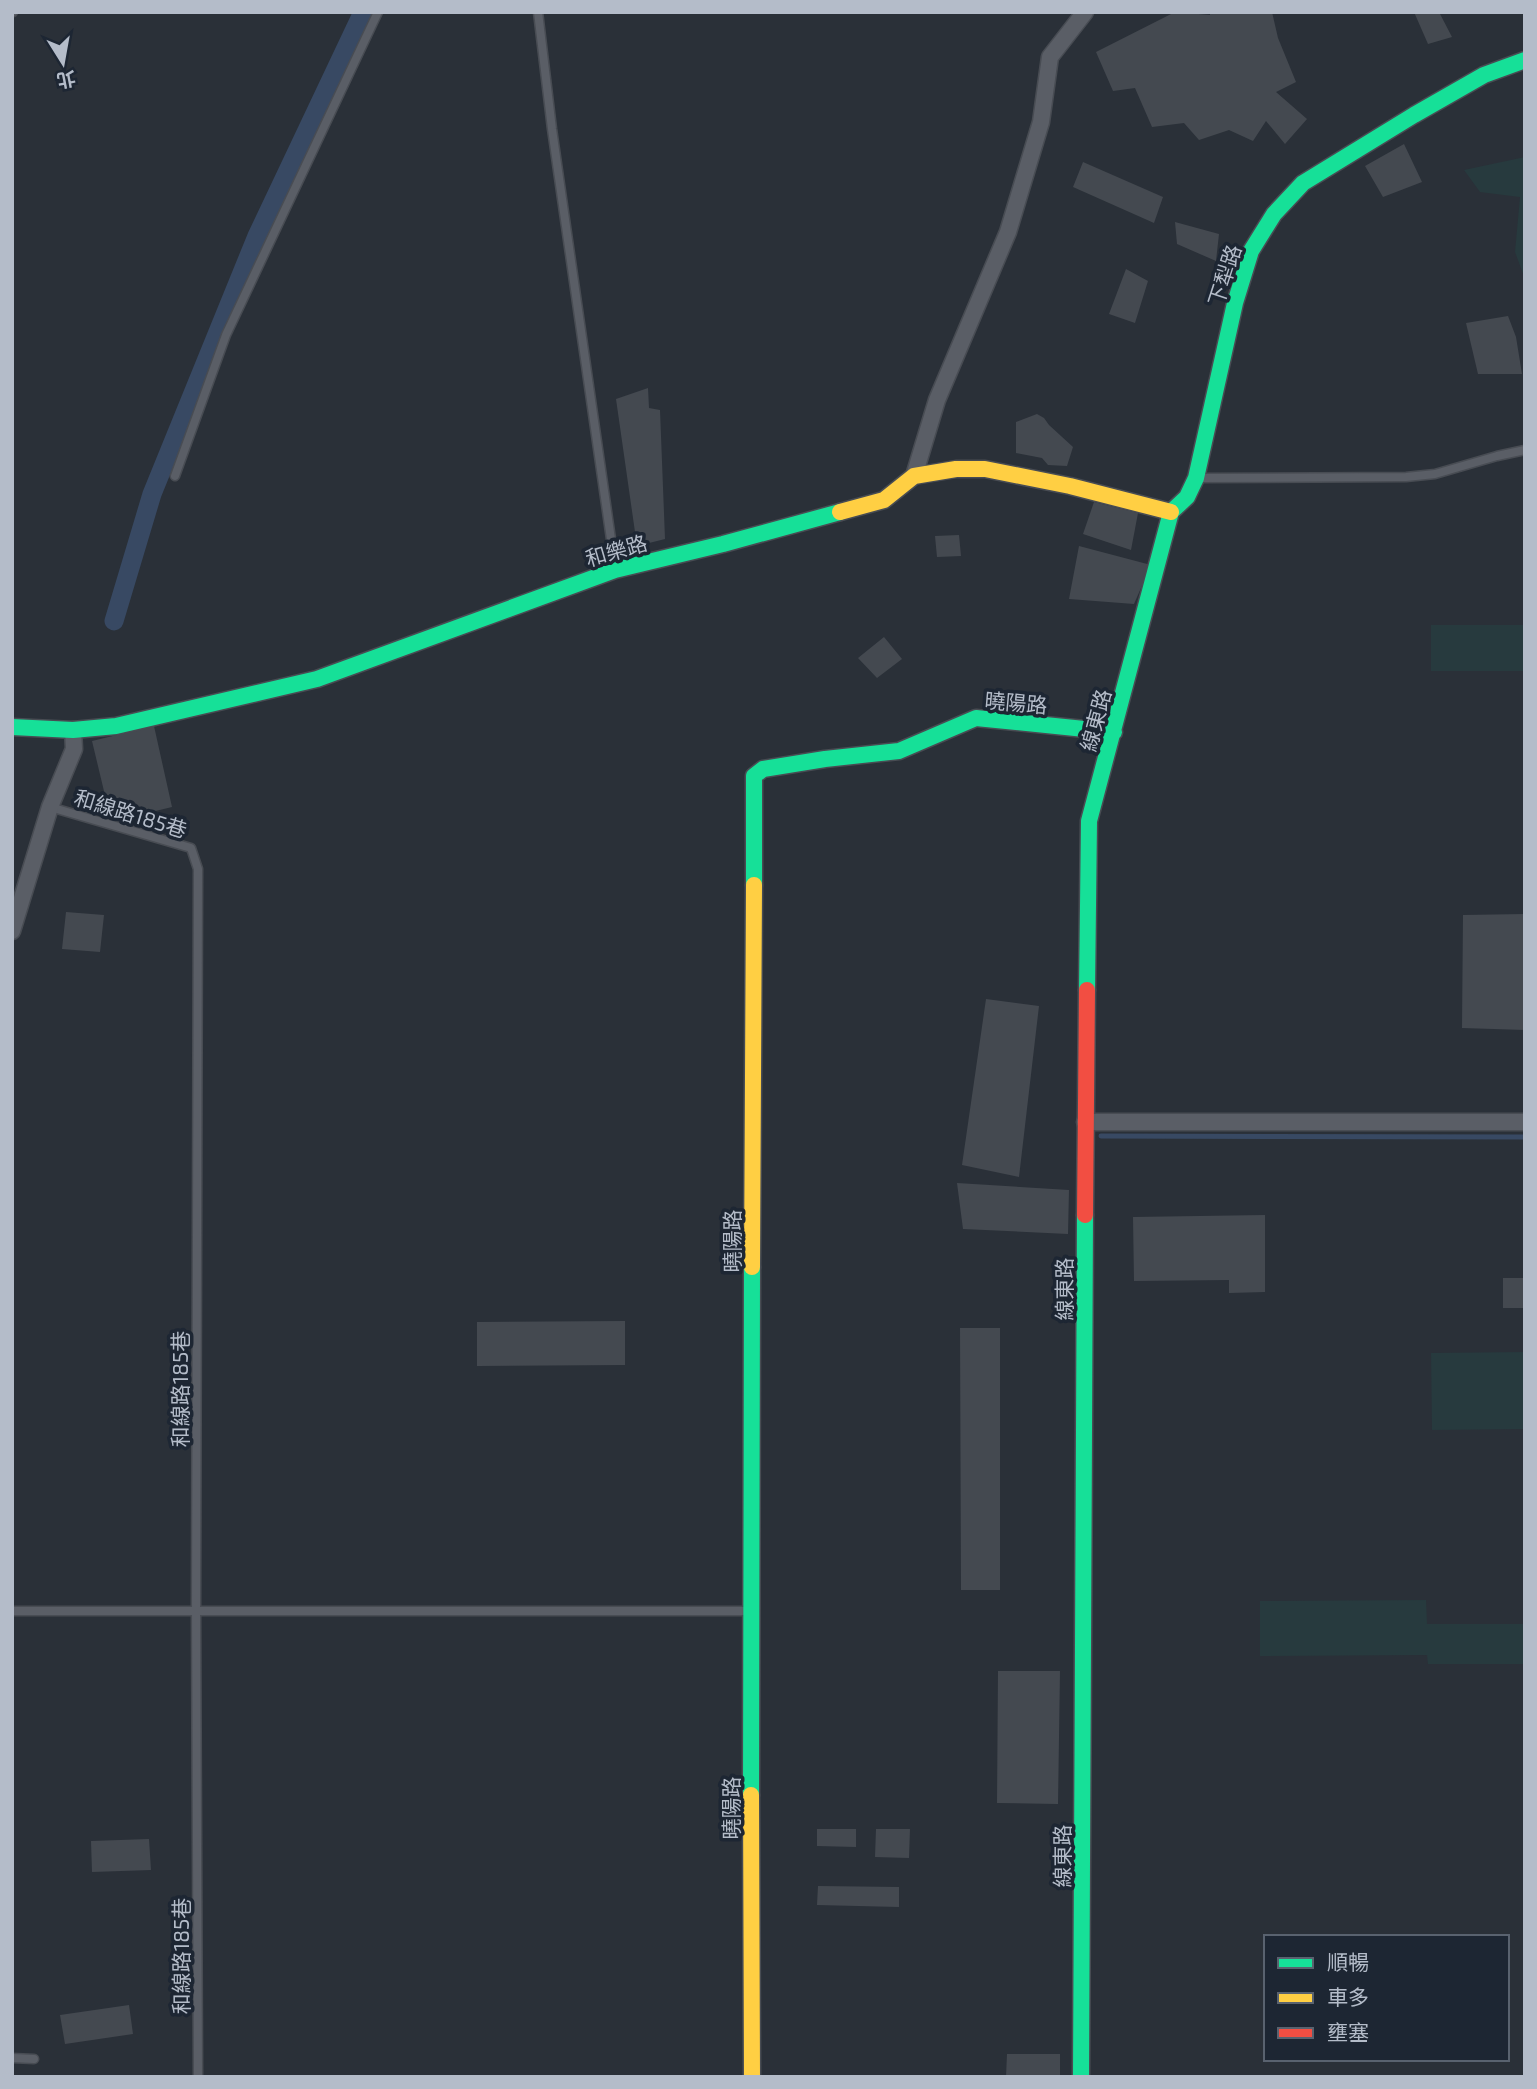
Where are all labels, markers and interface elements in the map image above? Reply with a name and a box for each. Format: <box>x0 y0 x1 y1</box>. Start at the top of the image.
north arrow <box>28 28 98 98</box>
text: 北 <box>55 67 78 93</box>
street label: 下犁路 <box>1202 241 1246 309</box>
street label: 和樂路 <box>582 529 650 571</box>
street label: 線東路 <box>1075 686 1115 754</box>
street label: 曉陽路 <box>984 687 1048 717</box>
street label: 和線路185巷 <box>72 784 190 842</box>
street label: 曉陽路 <box>719 1210 744 1273</box>
street label: 線東路 <box>1051 1258 1076 1321</box>
street label: 和線路185巷 <box>167 1331 192 1447</box>
street label: 曉陽路 <box>718 1777 743 1840</box>
street label: 線東路 <box>1049 1825 1074 1888</box>
street label: 和線路185巷 <box>168 1898 193 2014</box>
legend <box>1264 1935 1509 2061</box>
text: 順暢 <box>1327 1949 1369 1974</box>
text: 車多 <box>1327 1984 1369 2009</box>
text: 壅塞 <box>1327 2019 1369 2044</box>

